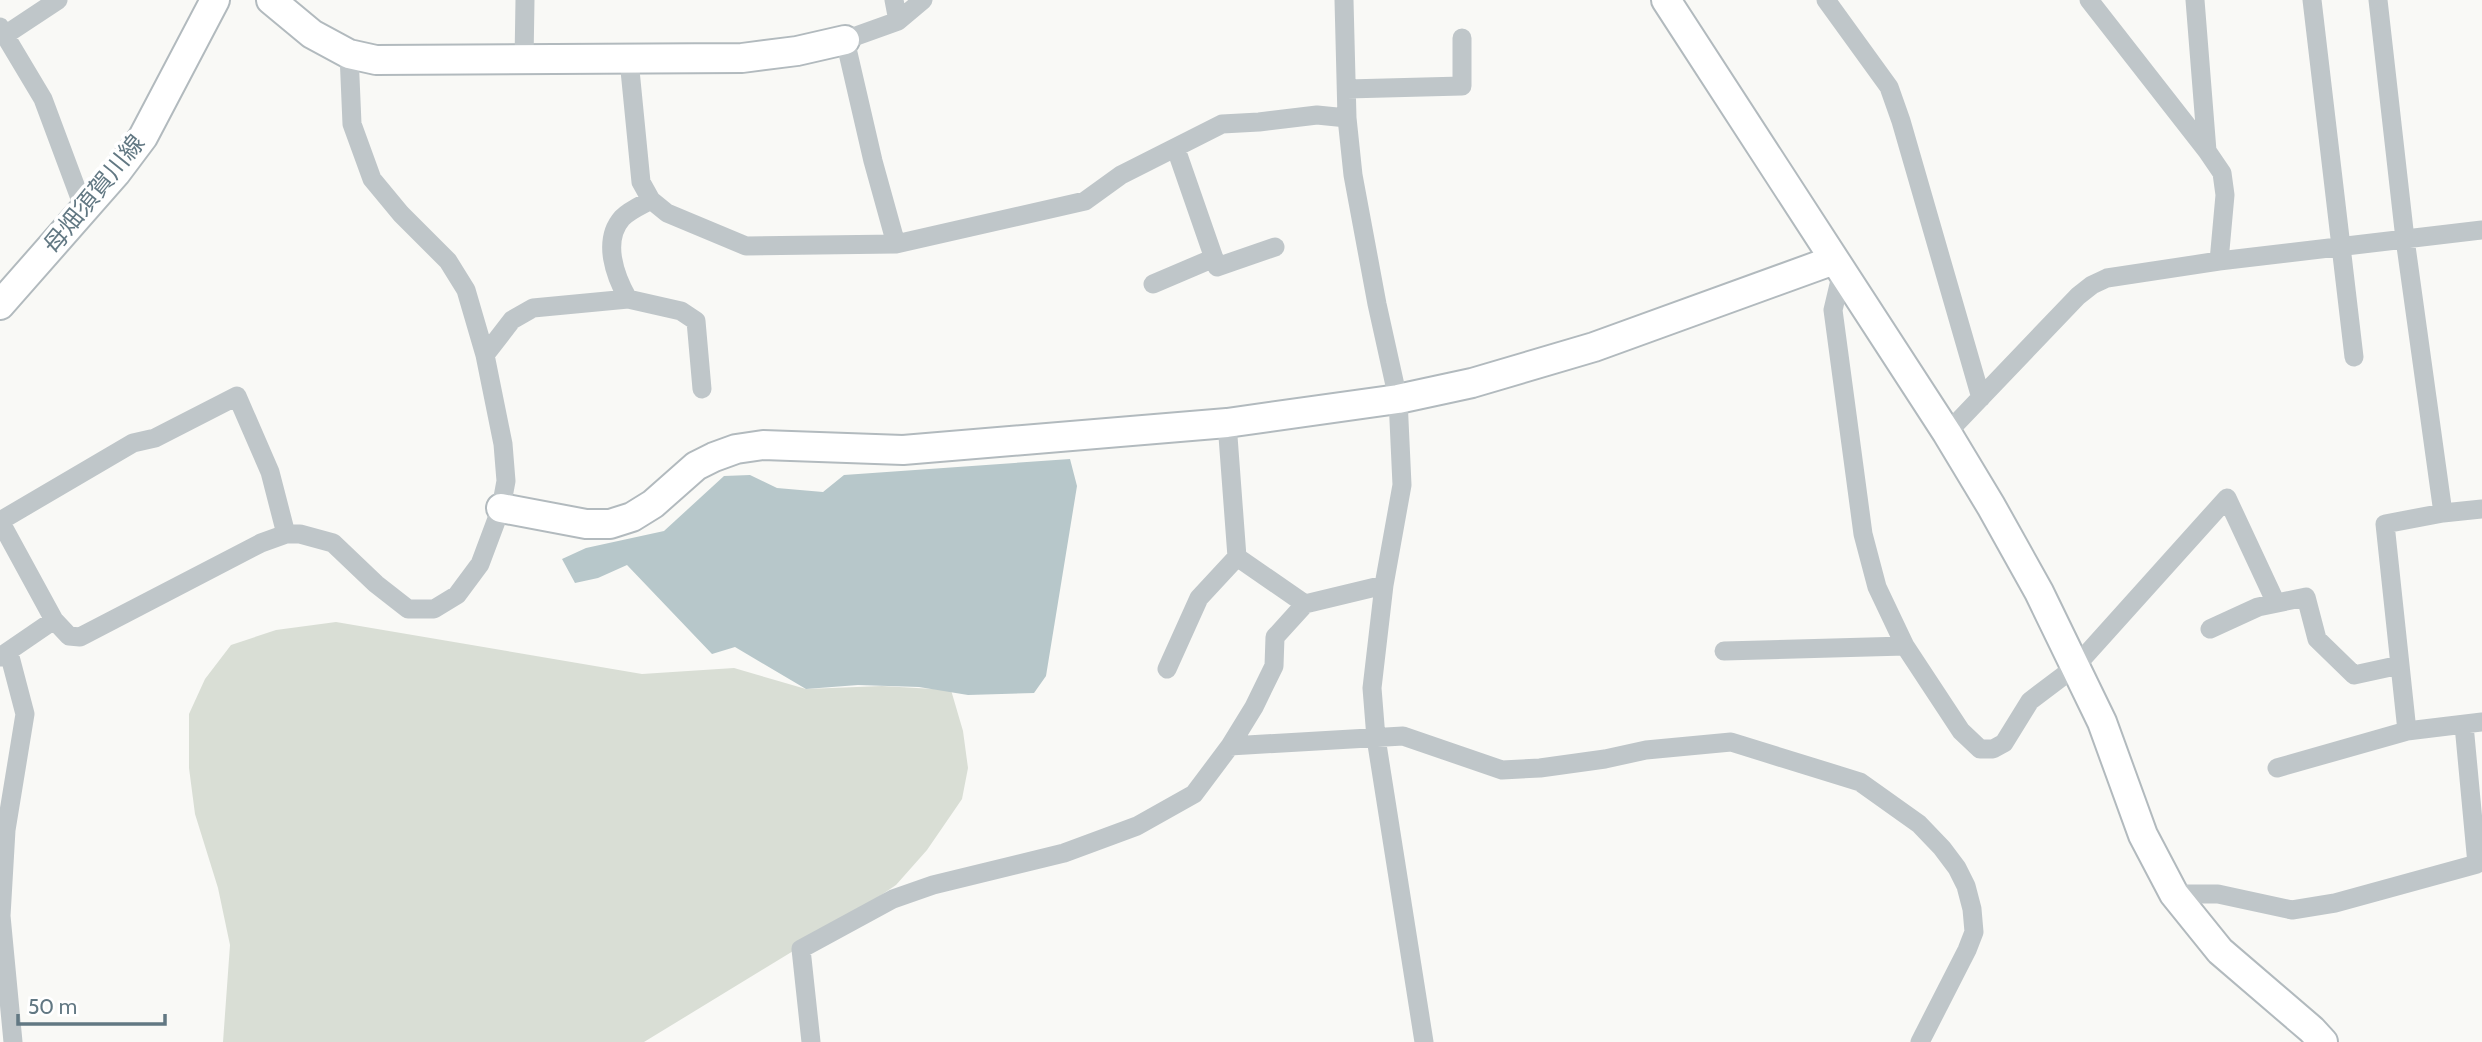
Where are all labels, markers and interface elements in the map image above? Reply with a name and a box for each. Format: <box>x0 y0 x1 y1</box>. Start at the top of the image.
street label: 母畑須賀川線 <box>37 129 150 259</box>
scale bar <box>18 982 164 1026</box>
text: 50 m <box>28 994 77 1019</box>

